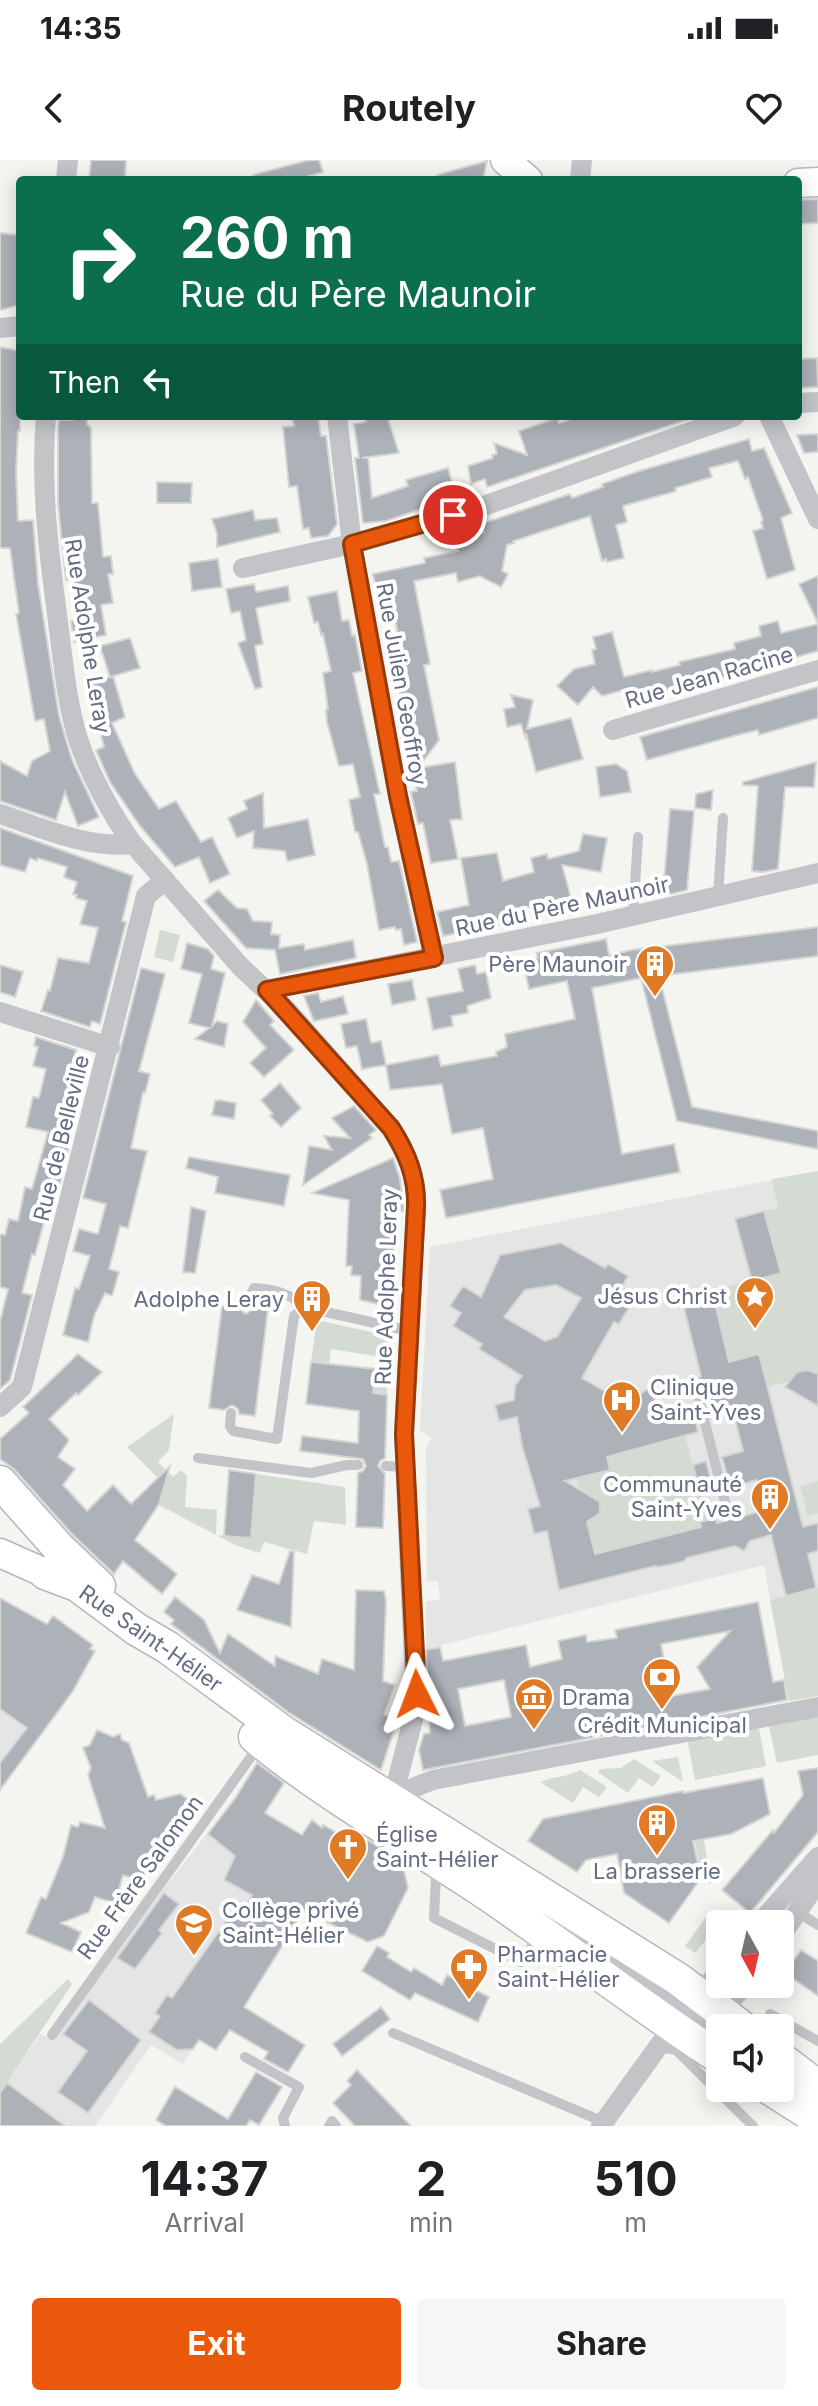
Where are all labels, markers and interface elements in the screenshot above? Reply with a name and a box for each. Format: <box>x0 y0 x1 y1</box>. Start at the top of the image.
text: 14:35 <box>40 10 122 46</box>
icon: back <box>32 86 76 130</box>
text: Routely <box>342 86 476 130</box>
icon: heart <box>742 86 786 130</box>
text: 260 m <box>180 204 354 272</box>
icon: right <box>48 208 152 312</box>
text: Rue du Père Maunoir <box>180 272 536 316</box>
icon: left <box>136 360 180 404</box>
text: Then <box>48 364 120 400</box>
pin <box>419 481 487 549</box>
icon: arrive <box>431 493 475 537</box>
street label: Rue Adolphe Leray <box>60 537 116 735</box>
street label: Rue Julien Geoffroy <box>371 581 433 787</box>
street label: Rue Jean Racine <box>622 641 796 713</box>
street label: Rue du Père Maunoir <box>453 871 671 941</box>
building icon: Père Maunoir <box>634 943 676 998</box>
place label: Père Maunoir <box>488 951 627 977</box>
street label: Rue de Belleville <box>28 1052 94 1224</box>
street label: Rue Adolphe Leray <box>370 1188 402 1386</box>
place icon: Jésus Christ <box>734 1275 776 1330</box>
building icon: Adolphe Leray <box>291 1278 333 1333</box>
place label: Jésus Christ <box>597 1283 727 1309</box>
place label: Adolphe Leray <box>133 1286 284 1312</box>
place label: Clinique Saint-Yves <box>650 1374 761 1425</box>
hospital icon: Clinique Saint-Yves <box>601 1379 643 1434</box>
place label: Communauté Saint-Yves <box>603 1471 742 1522</box>
building icon: Communauté Saint-Yves <box>749 1476 791 1531</box>
street label: Rue Saint-Hélier <box>74 1579 228 1697</box>
position arrow <box>375 1652 459 1736</box>
bank icon: Crédit Municipal <box>641 1656 683 1711</box>
museum icon: Drama <box>513 1676 555 1731</box>
place label: Drama <box>562 1684 630 1710</box>
place label: Crédit Municipal <box>577 1712 747 1738</box>
street label: Rue Frère Salomon <box>72 1790 208 1964</box>
building icon: La brasserie <box>636 1802 678 1857</box>
place label: Église Saint-Hélier <box>376 1821 499 1872</box>
church icon: Église Saint-Hélier <box>327 1826 369 1881</box>
place label: La brasserie <box>593 1858 721 1884</box>
place label: Collège privé Saint-Hélier <box>222 1897 359 1948</box>
school or university icon: Collège privé Saint-Hélier <box>173 1902 215 1957</box>
north arrow <box>706 1910 794 1998</box>
map controls <box>706 1910 794 2102</box>
place label: Pharmacie Saint-Hélier <box>497 1941 620 1992</box>
pharmacy icon: Pharmacie Saint-Hélier <box>448 1946 490 2001</box>
button: sound <box>706 2014 794 2102</box>
text: 14:37 <box>140 2149 269 2208</box>
text: 2 <box>416 2149 446 2208</box>
text: 510 <box>594 2149 678 2208</box>
text: Arrival <box>164 2207 244 2238</box>
text: min <box>409 2207 453 2238</box>
text: m <box>624 2207 647 2238</box>
button: Exit <box>32 2298 401 2390</box>
button: Share <box>417 2298 786 2390</box>

